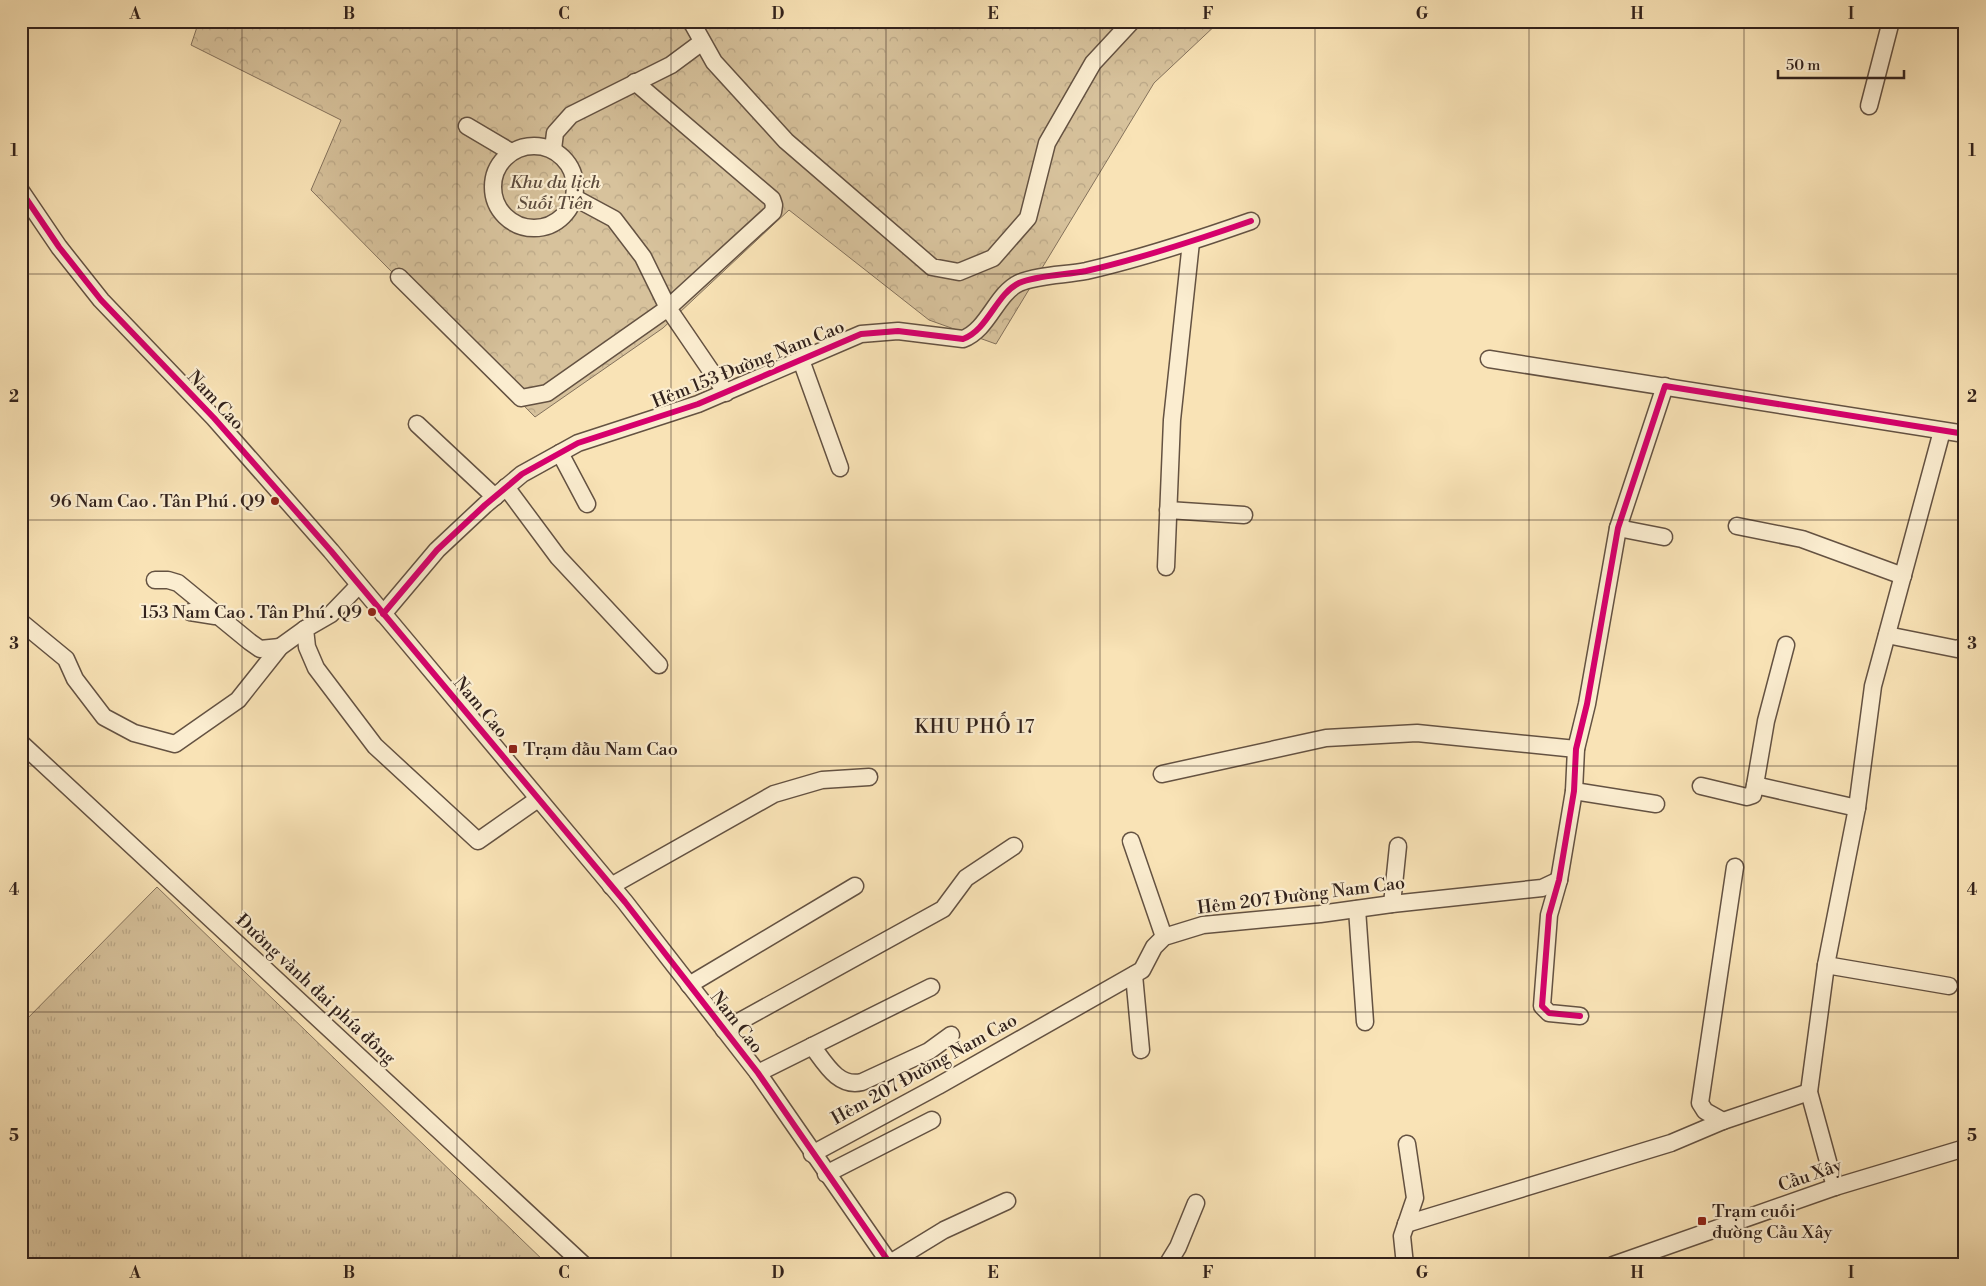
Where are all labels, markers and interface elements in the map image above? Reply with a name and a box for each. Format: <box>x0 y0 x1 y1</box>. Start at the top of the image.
text: A <box>128 4 141 24</box>
text: B <box>343 4 355 24</box>
text: C <box>558 4 570 24</box>
text: D <box>772 4 785 24</box>
text: E <box>987 4 999 24</box>
text: F <box>1202 4 1214 24</box>
text: G <box>1416 4 1429 24</box>
text: H <box>1630 4 1644 24</box>
text: I <box>1848 4 1854 24</box>
scale bar <box>1778 48 1905 80</box>
text: 50 m <box>1786 56 1820 75</box>
text: 1 <box>10 141 18 161</box>
text: 1 <box>1968 141 1976 161</box>
park label: Khu du lịch Suối Tiên <box>510 171 601 215</box>
street label: Hẻm 153 Đường Nam Cao <box>649 315 848 414</box>
street label: Nam Cao <box>182 366 249 435</box>
text: 2 <box>9 387 19 407</box>
text: 2 <box>1967 387 1977 407</box>
place label: 96 Nam Cao . Tân Phú . Q9 <box>50 490 265 513</box>
marker: 96 Nam Cao . Tân Phú . Q9 <box>269 495 281 507</box>
place label: 153 Nam Cao . Tân Phú . Q9 <box>141 601 362 624</box>
marker: 153 Nam Cao . Tân Phú . Q9 <box>366 606 378 618</box>
text: 3 <box>9 634 19 654</box>
text: 3 <box>1967 634 1977 654</box>
street label: Nam Cao <box>448 672 513 743</box>
district label: KHU PHỐ 17 <box>915 711 1035 739</box>
place label: Trạm đầu Nam Cao <box>523 738 678 761</box>
marker: Trạm đầu Nam Cao <box>507 743 519 755</box>
street label: Hẻm 207 Đường Nam Cao <box>1196 871 1406 920</box>
text: 4 <box>9 880 20 900</box>
text: 4 <box>1967 880 1978 900</box>
street label: Đường vành đai phía đông <box>231 909 401 1070</box>
street label: Nam Cao <box>705 986 768 1058</box>
street label: Hẻm 207 Đường Nam Cao <box>827 1009 1021 1130</box>
text: 5 <box>9 1126 19 1146</box>
text: 5 <box>1967 1126 1977 1146</box>
street label: Cầu Xây <box>1775 1154 1845 1197</box>
place label: Trạm cuối đường Cầu Xây <box>1712 1200 1832 1244</box>
marker: Trạm cuối đường Cầu Xây <box>1696 1215 1708 1227</box>
text: A <box>128 1263 141 1283</box>
text: B <box>343 1263 355 1283</box>
text: C <box>558 1263 570 1283</box>
text: D <box>772 1263 785 1283</box>
text: E <box>987 1263 999 1283</box>
text: F <box>1202 1263 1214 1283</box>
text: G <box>1416 1263 1429 1283</box>
text: H <box>1630 1263 1644 1283</box>
text: I <box>1848 1263 1854 1283</box>

